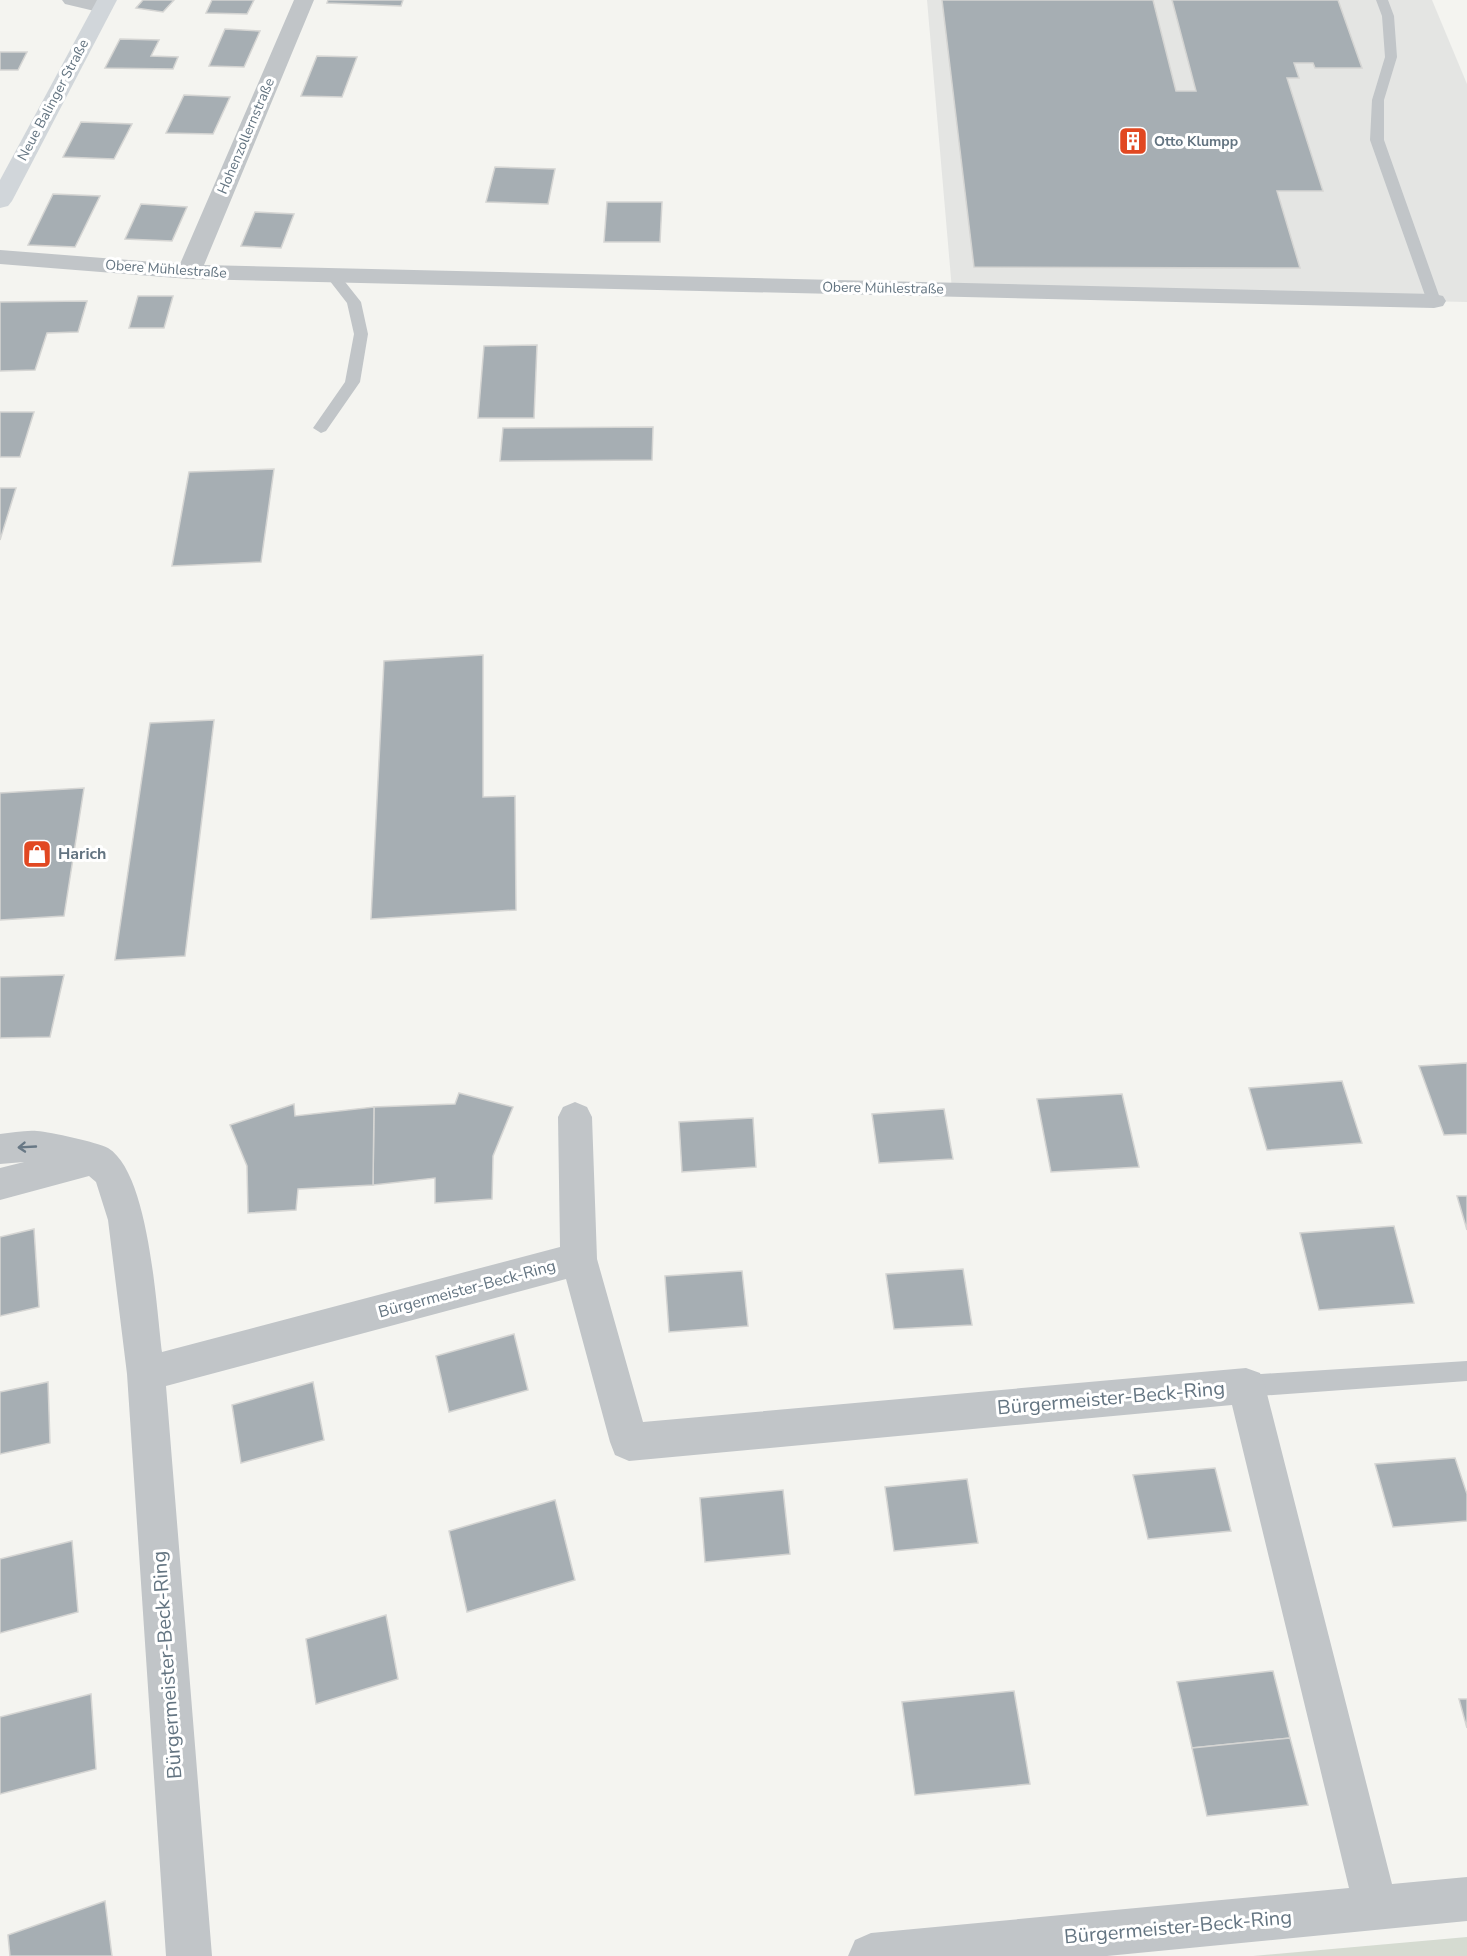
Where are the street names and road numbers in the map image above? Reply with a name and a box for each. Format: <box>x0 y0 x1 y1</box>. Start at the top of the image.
street label: Neue Balinger Straße <box>13 36 93 164</box>
street label: Hohenzollernstraße <box>213 75 279 197</box>
street label: Obere Mühlestraße <box>105 255 227 283</box>
street label: Obere Mühlestraße <box>822 277 944 299</box>
street label: Bürgermeister-Beck-Ring <box>376 1255 558 1323</box>
street label: Bürgermeister-Beck-Ring <box>996 1375 1226 1421</box>
street label: Bürgermeister-Beck-Ring <box>146 1550 188 1780</box>
street label: Bürgermeister-Beck-Ring <box>1063 1904 1293 1950</box>

